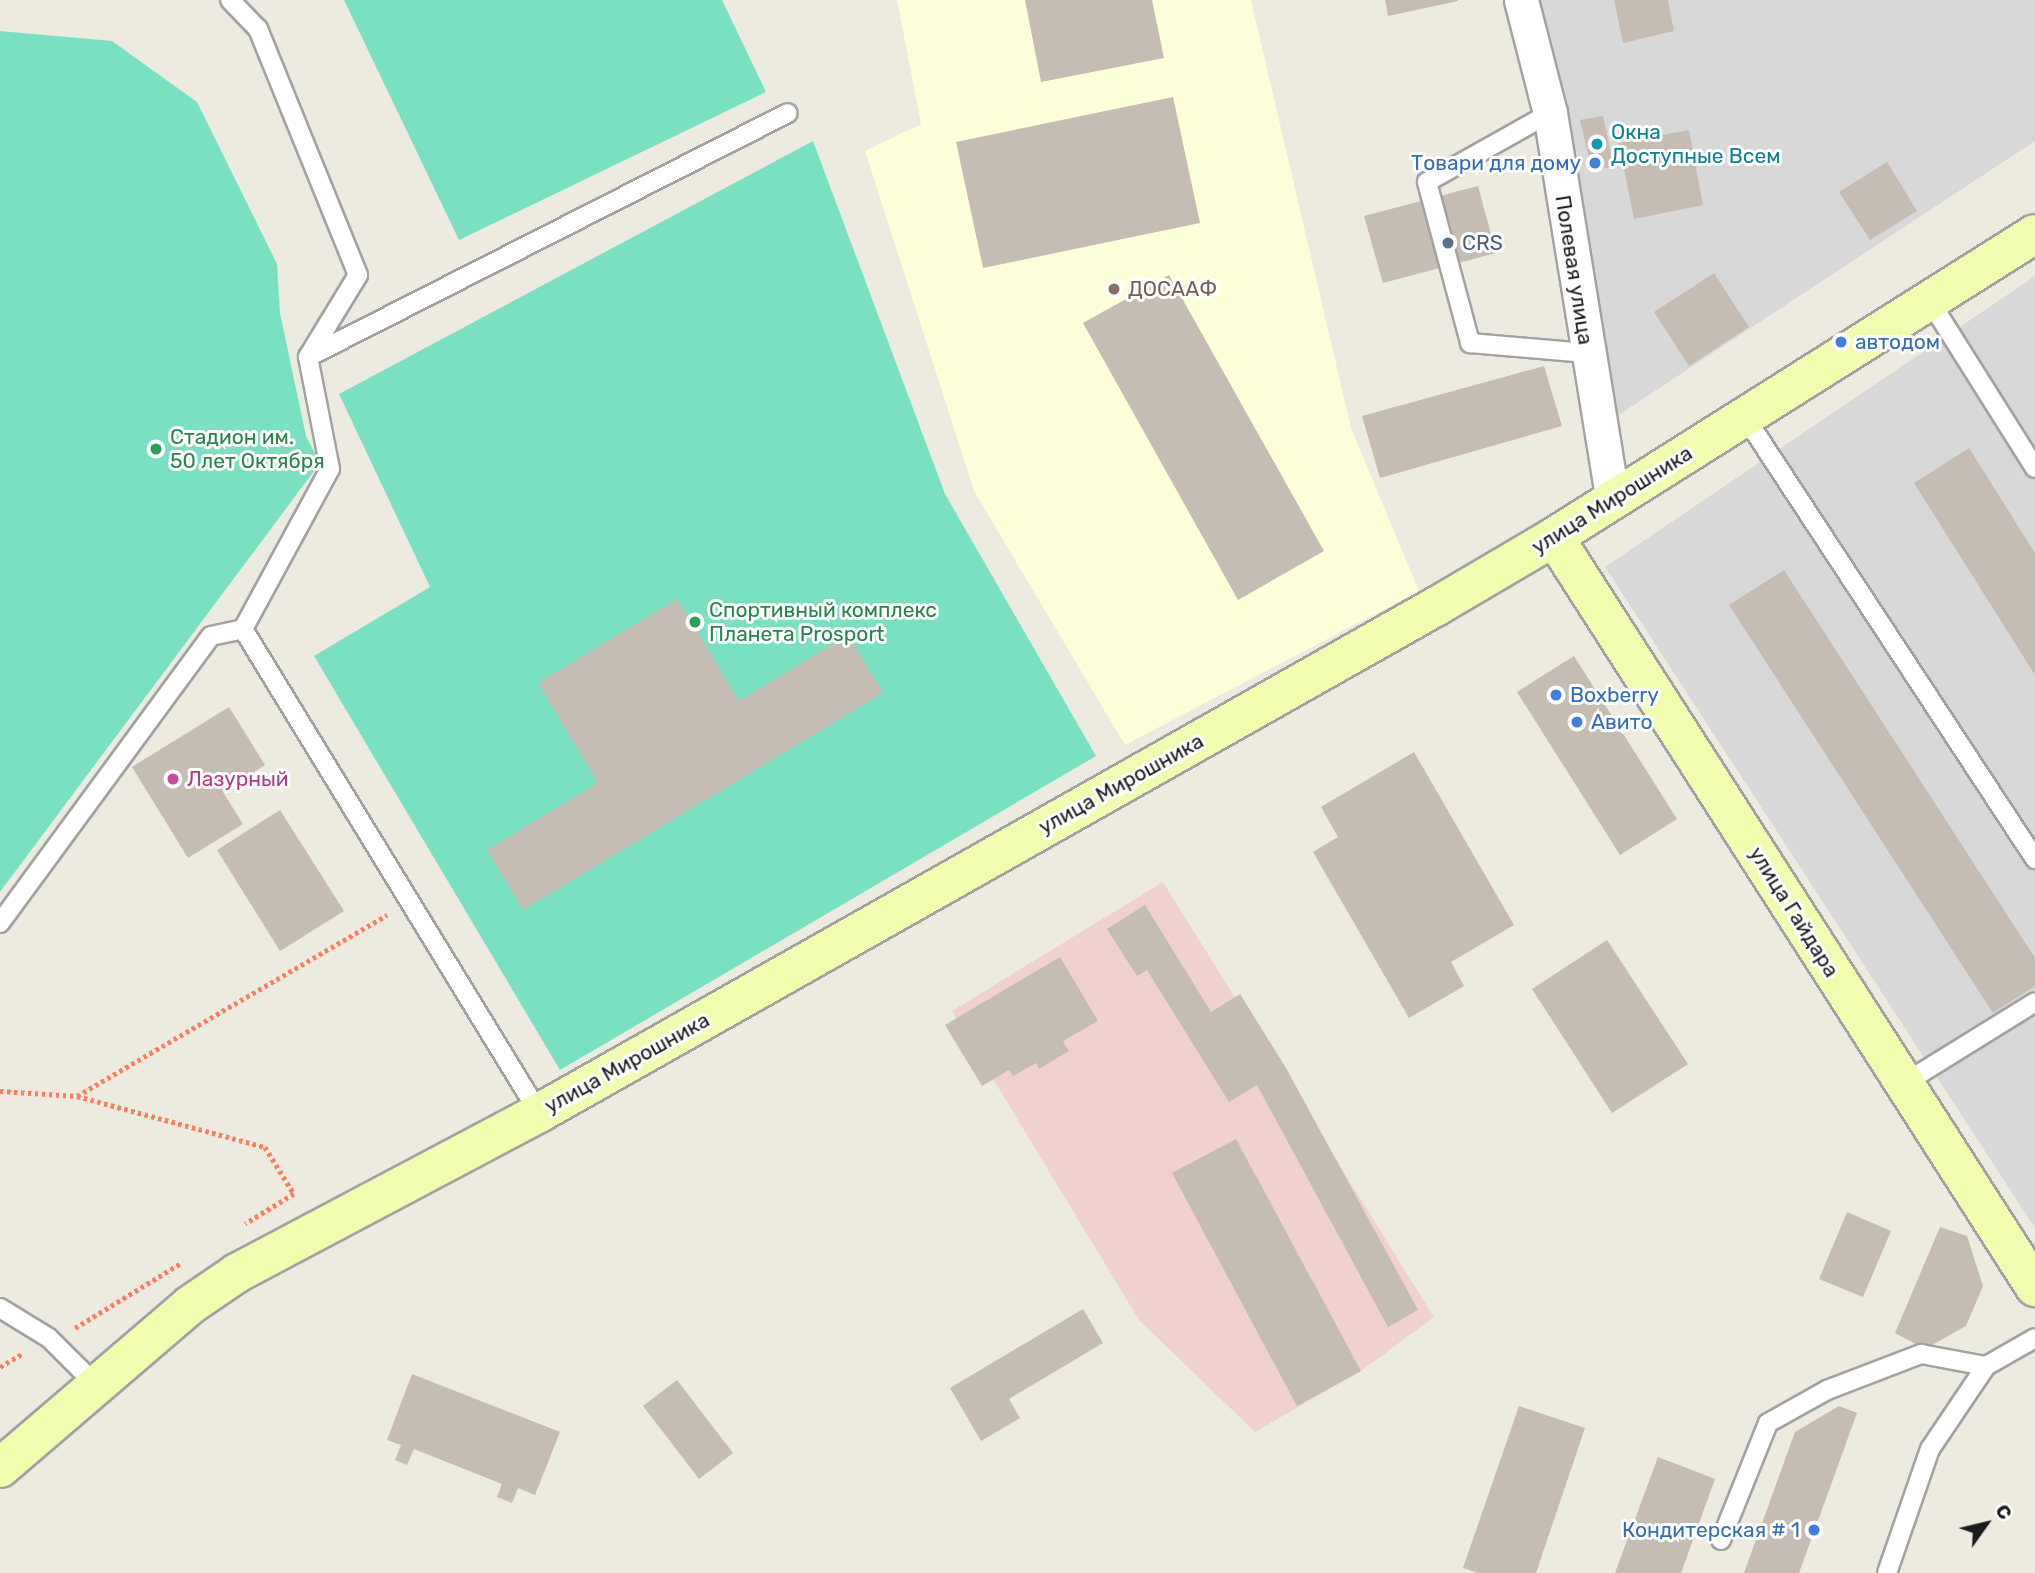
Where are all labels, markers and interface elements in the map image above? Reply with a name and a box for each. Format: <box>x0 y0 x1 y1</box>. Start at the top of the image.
place label: Окна Доступные Всем <box>1611 119 1780 169</box>
marker: Окна Доступные Всем <box>1589 136 1605 152</box>
place label: Товари для дому <box>1411 150 1581 176</box>
marker: Товари для дому <box>1587 155 1603 171</box>
street label: Полевая улица <box>1550 193 1598 347</box>
place label: CRS <box>1462 230 1503 256</box>
marker: CRS <box>1440 235 1456 251</box>
place label: ДОСААФ <box>1128 276 1217 302</box>
marker: ДОСААФ <box>1106 281 1122 297</box>
place label: автодом <box>1855 329 1940 355</box>
marker: автодом <box>1833 334 1849 350</box>
place label: Стадион им. 50 лет Октября <box>170 424 325 474</box>
street label: улица Мирошника <box>1527 440 1697 560</box>
marker: Стадион им. 50 лет Октября <box>148 441 164 457</box>
place label: Спортивный комплекс Планета Prosport <box>709 597 937 647</box>
marker: Спортивный комплекс Планета Prosport <box>687 614 703 630</box>
place label: Boxberry <box>1570 682 1659 708</box>
marker: Boxberry <box>1548 687 1564 703</box>
place label: Авито <box>1591 709 1652 735</box>
marker: Авито <box>1569 714 1585 730</box>
street label: улица Мирошника <box>1034 728 1208 840</box>
place label: Лазурный <box>187 766 289 792</box>
marker: Лазурный <box>165 771 181 787</box>
street label: улица Гайдара <box>1744 842 1844 982</box>
street label: улица Мирошника <box>540 1007 714 1119</box>
north arrow <box>1951 1489 2021 1559</box>
text: С <box>1991 1500 2017 1524</box>
place label: Кондитерская # 1 <box>1622 1517 1800 1543</box>
marker: Кондитерская # 1 <box>1806 1522 1822 1538</box>

